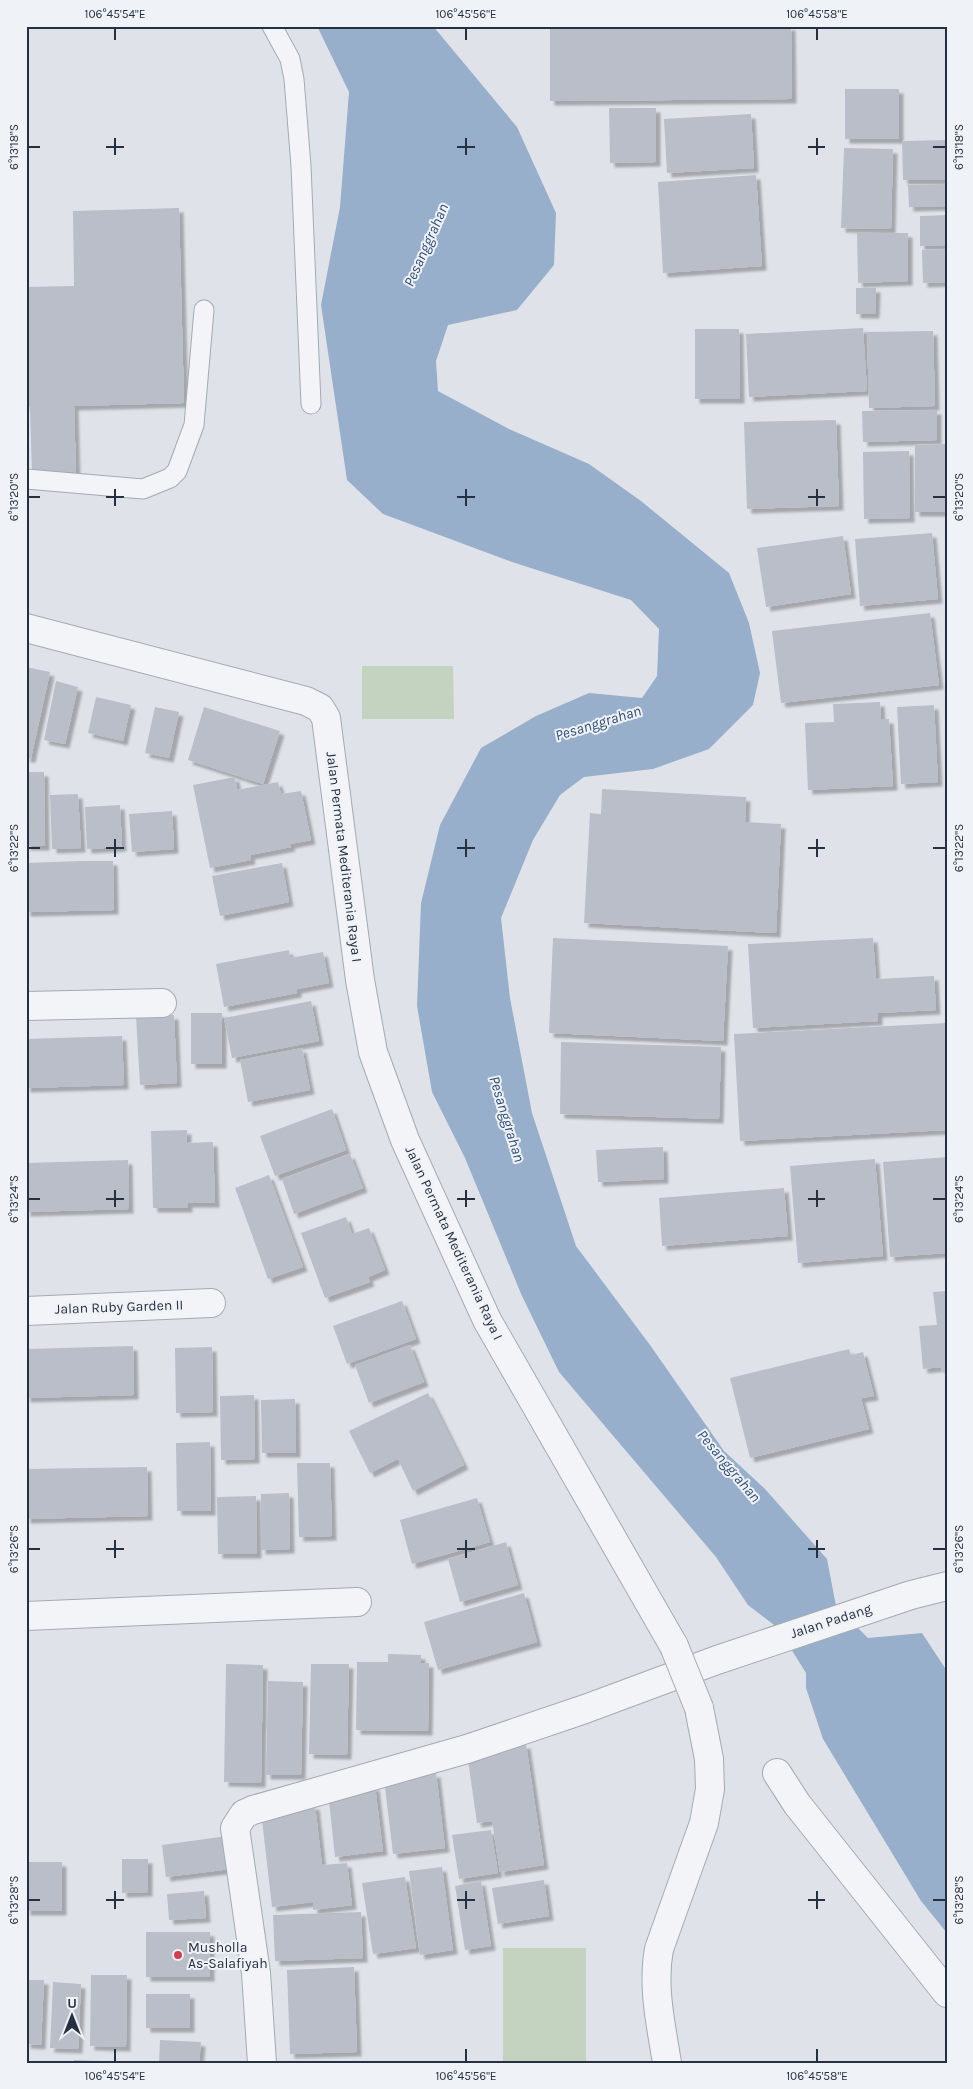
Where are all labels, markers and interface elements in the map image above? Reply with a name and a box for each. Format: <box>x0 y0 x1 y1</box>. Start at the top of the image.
text: 106°45'54"E <box>84 7 146 21</box>
text: 106°45'56"E <box>435 7 497 21</box>
text: 106°45'58"E <box>786 7 848 21</box>
text: 6°13'18"S <box>7 124 21 170</box>
text: 6°13'18"S <box>952 124 966 170</box>
water label: Pesanggrahan <box>400 201 452 289</box>
text: 6°13'20"S <box>7 473 21 521</box>
text: 6°13'20"S <box>952 473 966 521</box>
water label: Pesanggrahan <box>553 701 643 745</box>
street label: Jalan Permata Mediterania Raya I <box>323 751 365 963</box>
text: 6°13'22"S <box>7 824 21 872</box>
text: 6°13'22"S <box>952 824 966 872</box>
water label: Pesanggrahan <box>485 1074 529 1164</box>
street label: Jalan Permata Mediterania Raya I <box>401 1143 507 1343</box>
text: 6°13'24"S <box>7 1175 21 1223</box>
text: 6°13'24"S <box>952 1175 966 1223</box>
street label: Jalan Ruby Garden II <box>54 1296 184 1318</box>
water label: Pesanggrahan <box>693 1426 765 1506</box>
text: 6°13'26"S <box>7 1525 21 1573</box>
text: 6°13'26"S <box>952 1525 966 1573</box>
street label: Jalan Padang <box>788 1600 874 1642</box>
text: 6°13'28"S <box>7 1876 21 1924</box>
text: 6°13'28"S <box>952 1876 966 1924</box>
place label: Musholla As-Salafiyah <box>188 1939 268 1972</box>
marker: Musholla As-Salafiyah <box>172 1949 184 1961</box>
north arrow <box>48 1992 98 2042</box>
text: U <box>67 1995 77 2012</box>
text: 106°45'54"E <box>84 2069 146 2083</box>
text: 106°45'56"E <box>435 2069 497 2083</box>
text: 106°45'58"E <box>786 2069 848 2083</box>

